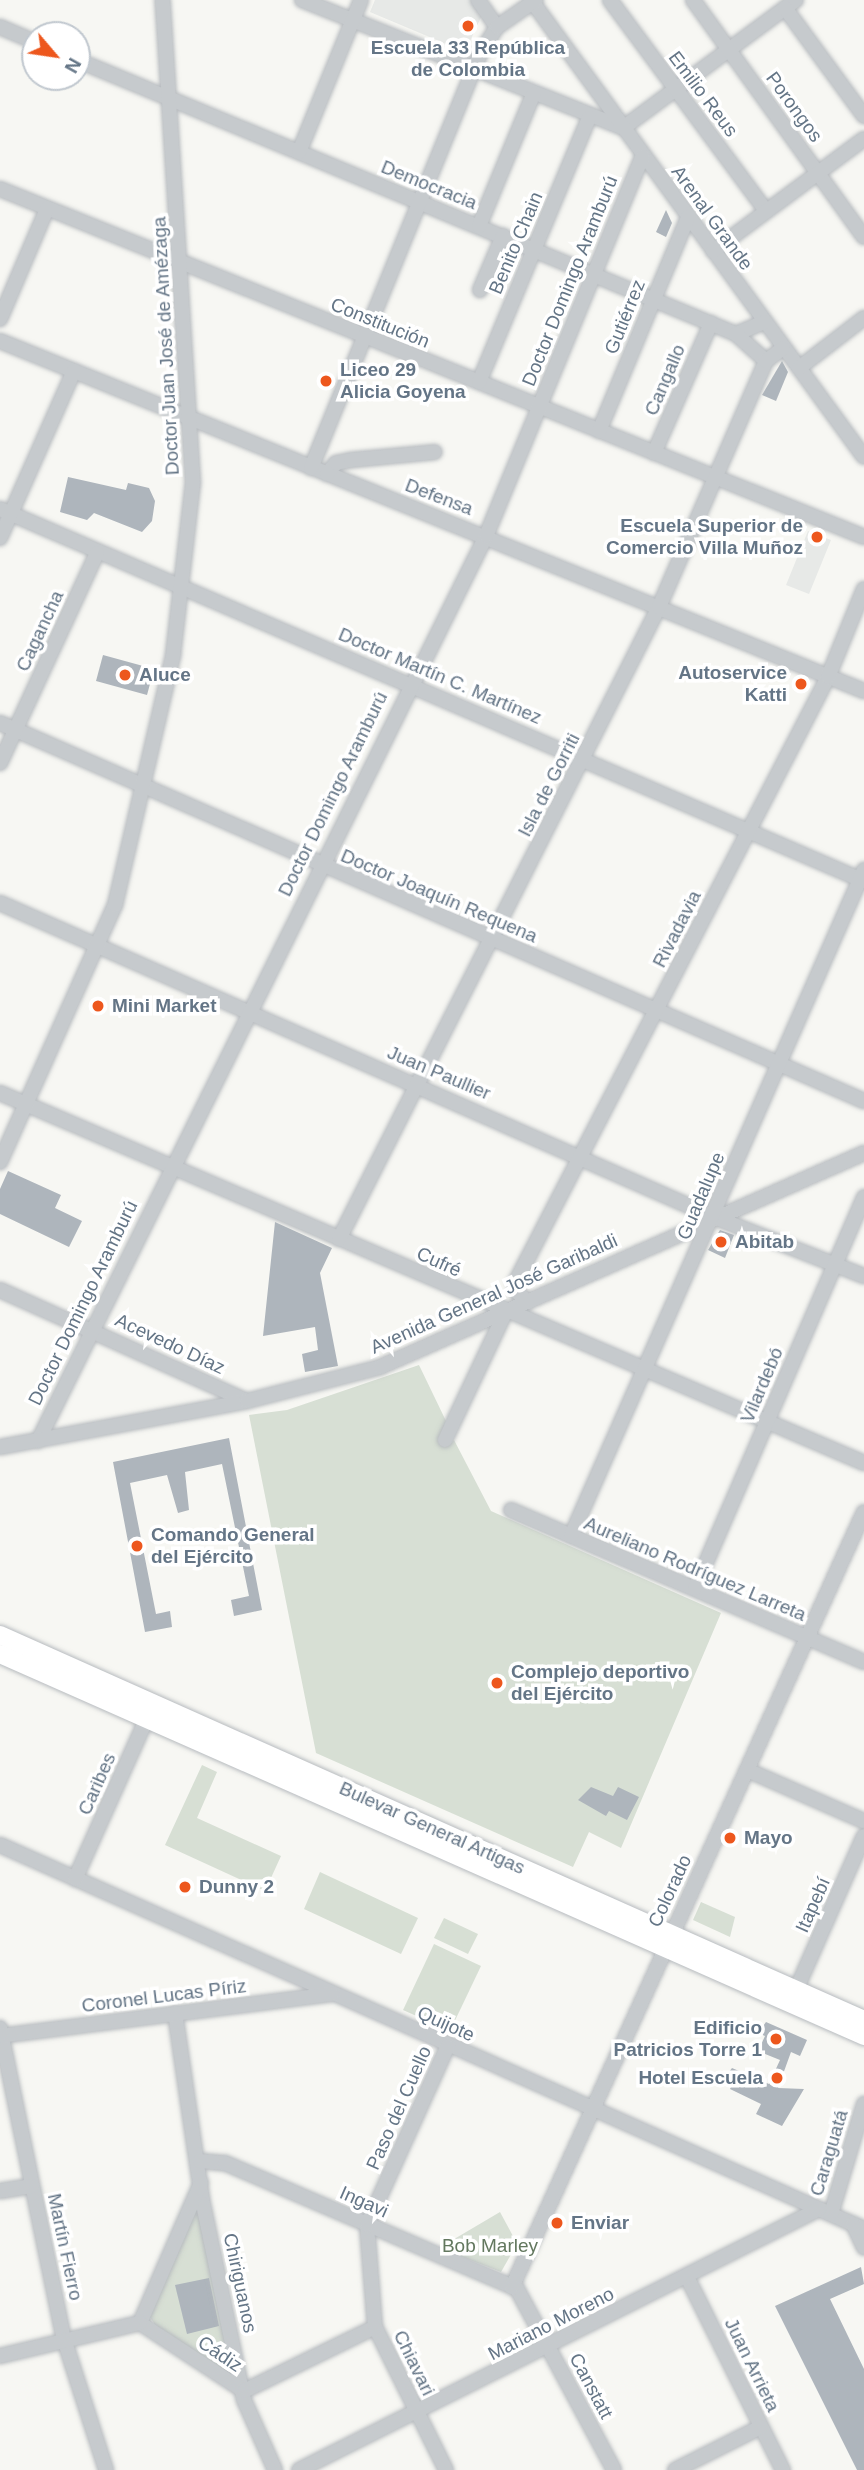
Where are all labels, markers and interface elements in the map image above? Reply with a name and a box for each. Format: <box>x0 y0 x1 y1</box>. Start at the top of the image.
marker: Escuela 33 República de Colombia <box>460 18 476 34</box>
north arrow <box>21 21 91 91</box>
place label: Escuela 33 República de Colombia <box>371 37 565 81</box>
street label: Emilio Reus <box>663 47 743 141</box>
text: N <box>61 54 86 77</box>
street label: Porongos <box>761 67 827 147</box>
street label: Democracia <box>378 155 480 215</box>
street label: Arenal Grande <box>666 161 758 275</box>
street label: Doctor Domingo Aramburú <box>517 172 623 390</box>
street label: Benito Chain <box>484 188 548 298</box>
street label: Doctor Juan José de Amézaga <box>148 216 184 476</box>
street label: Gutiérrez <box>600 277 650 357</box>
street label: Constitución <box>327 293 433 353</box>
street label: Cangallo <box>640 341 690 419</box>
place label: Liceo 29 Alicia Goyena <box>340 359 466 403</box>
marker: Liceo 29 Alicia Goyena <box>318 373 334 389</box>
street label: Defensa <box>402 474 476 520</box>
place label: Escuela Superior de Comercio Villa Muñoz <box>606 515 803 559</box>
marker: Escuela Superior de Comercio Villa Muñoz <box>809 529 825 545</box>
street label: Cagancha <box>11 587 69 675</box>
street label: Doctor Martín C. Martínez <box>335 623 545 729</box>
place label: Autoservice Katti <box>678 662 787 706</box>
place label: Aluce <box>139 664 191 686</box>
marker: Aluce <box>117 667 133 683</box>
marker: Autoservice Katti <box>793 676 809 692</box>
street label: Doctor Domingo Aramburú <box>273 687 393 901</box>
street label: Isla de Gorriti <box>513 729 585 841</box>
street label: Doctor Joaquín Requena <box>337 844 541 948</box>
street label: Rivadavia <box>648 887 706 971</box>
place label: Mini Market <box>112 995 217 1017</box>
marker: Mini Market <box>90 998 106 1014</box>
street label: Juan Paullier <box>384 1041 494 1105</box>
street label: Guadalupe <box>672 1149 730 1243</box>
street label: Doctor Domingo Aramburú <box>23 1196 143 1410</box>
street label: Avenida General José Garibaldi <box>367 1229 621 1359</box>
place label: Abitab <box>735 1231 794 1253</box>
marker: Abitab <box>713 1234 729 1250</box>
street label: Cufré <box>413 1242 465 1282</box>
street label: Acevedo Díaz <box>112 1309 228 1379</box>
street label: Vilardebó <box>736 1344 788 1426</box>
street label: Aureliano Rodríguez Larreta <box>581 1512 809 1626</box>
place label: Comando General del Ejército <box>151 1524 315 1568</box>
marker: Comando General del Ejército <box>129 1538 145 1554</box>
place label: Complejo deportivo del Ejército <box>511 1661 689 1705</box>
marker: Complejo deportivo del Ejército <box>489 1675 505 1691</box>
street label: Caribes <box>73 1749 121 1819</box>
street label: Bulevar General Artigas <box>335 1777 529 1879</box>
place label: Mayo <box>744 1827 793 1849</box>
marker: Mayo <box>722 1830 738 1846</box>
street label: Colorado <box>643 1851 697 1931</box>
street label: Itapebí <box>791 1874 835 1936</box>
place label: Dunny 2 <box>199 1876 274 1898</box>
marker: Dunny 2 <box>177 1879 193 1895</box>
street label: Coronel Lucas Píriz <box>80 1975 248 2017</box>
street label: Quijote <box>414 2001 478 2047</box>
place label: Edificio Patricios Torre 1 <box>613 2017 762 2061</box>
marker: Edificio Patricios Torre 1 <box>768 2031 784 2047</box>
street label: Paso del Cuello <box>362 2043 436 2173</box>
place label: Hotel Escuela <box>638 2067 763 2089</box>
marker: Hotel Escuela <box>769 2070 785 2086</box>
street label: Caraguatá <box>805 2107 853 2199</box>
street label: Ingavi <box>336 2181 392 2223</box>
street label: Martín Fierro <box>43 2191 87 2303</box>
place label: Enviar <box>571 2212 629 2234</box>
marker: Enviar <box>549 2215 565 2231</box>
street label: Chiriguanos <box>218 2231 262 2335</box>
park label: Bob Marley <box>442 2235 538 2257</box>
street label: Mariano Moreno <box>484 2282 618 2366</box>
street label: Juan Arrieta <box>719 2314 785 2416</box>
street label: Chiavari <box>388 2327 440 2399</box>
street label: Cádiz <box>193 2331 247 2377</box>
street label: Canstatt <box>564 2349 618 2423</box>

